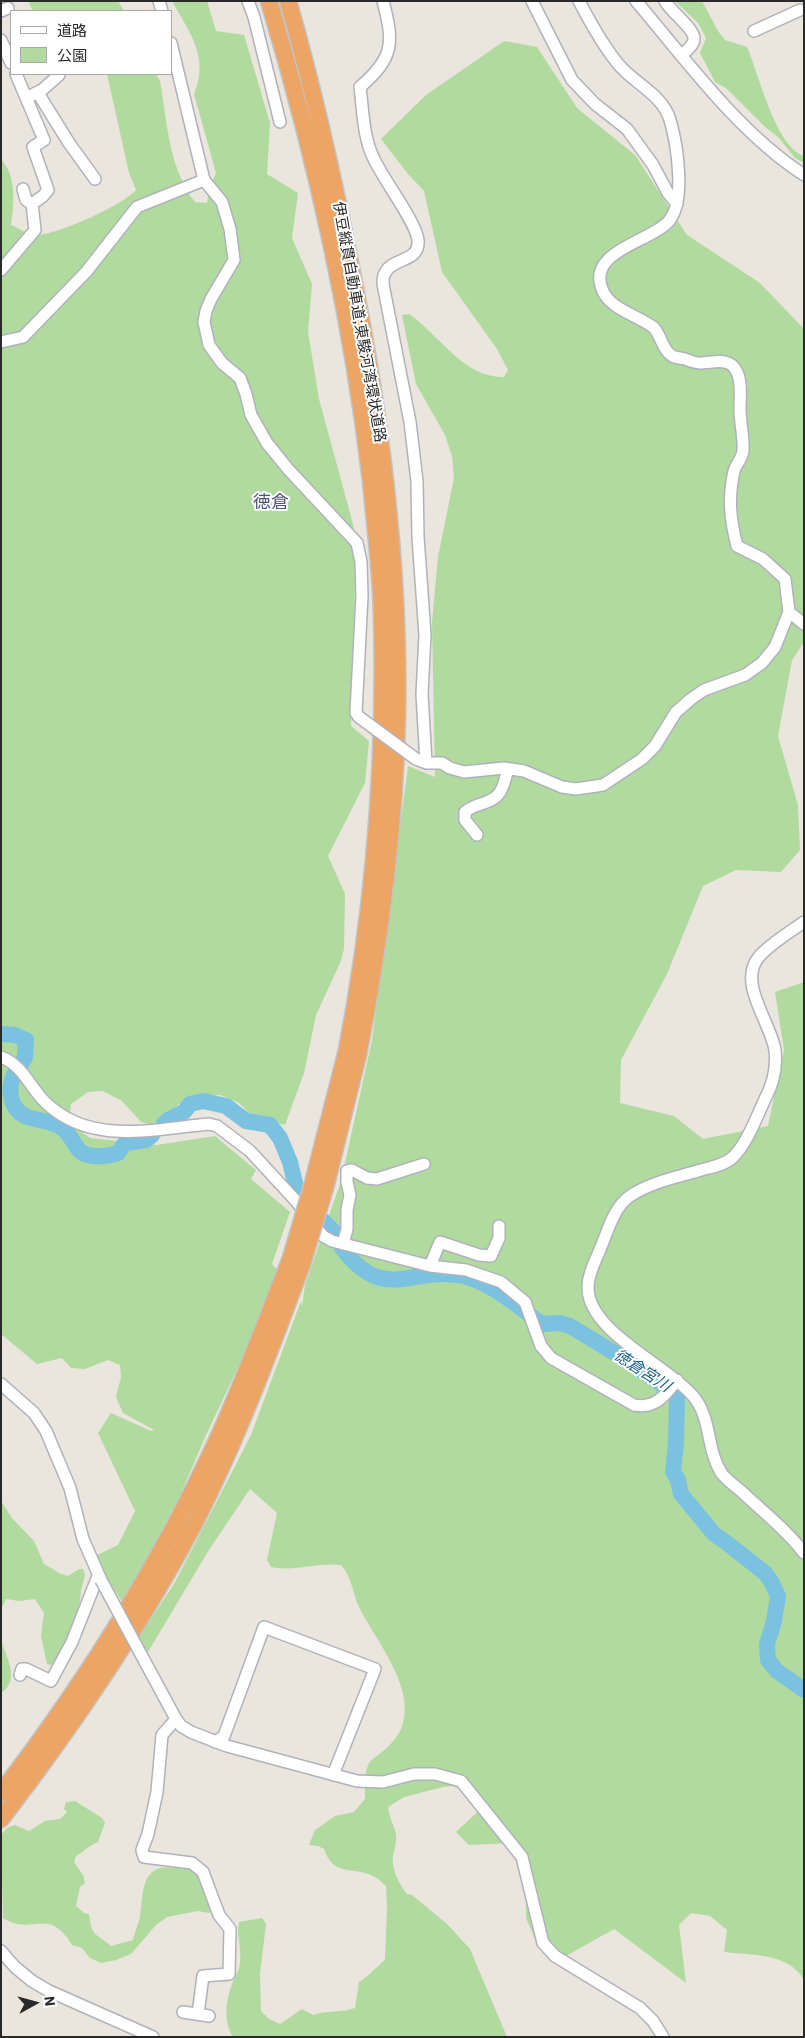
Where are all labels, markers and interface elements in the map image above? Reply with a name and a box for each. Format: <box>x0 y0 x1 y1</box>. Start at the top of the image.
legend <box>10 10 172 75</box>
text: 道路 <box>57 21 87 40</box>
text: 公園 <box>57 46 87 65</box>
street label: 伊豆縦貫自動車道;東駿河湾環状道路 <box>329 200 389 444</box>
district label: 徳倉 <box>253 492 289 514</box>
water label: 徳倉宮川 <box>610 1346 674 1396</box>
north arrow <box>10 1978 60 2028</box>
text: N <box>40 1995 59 2007</box>

